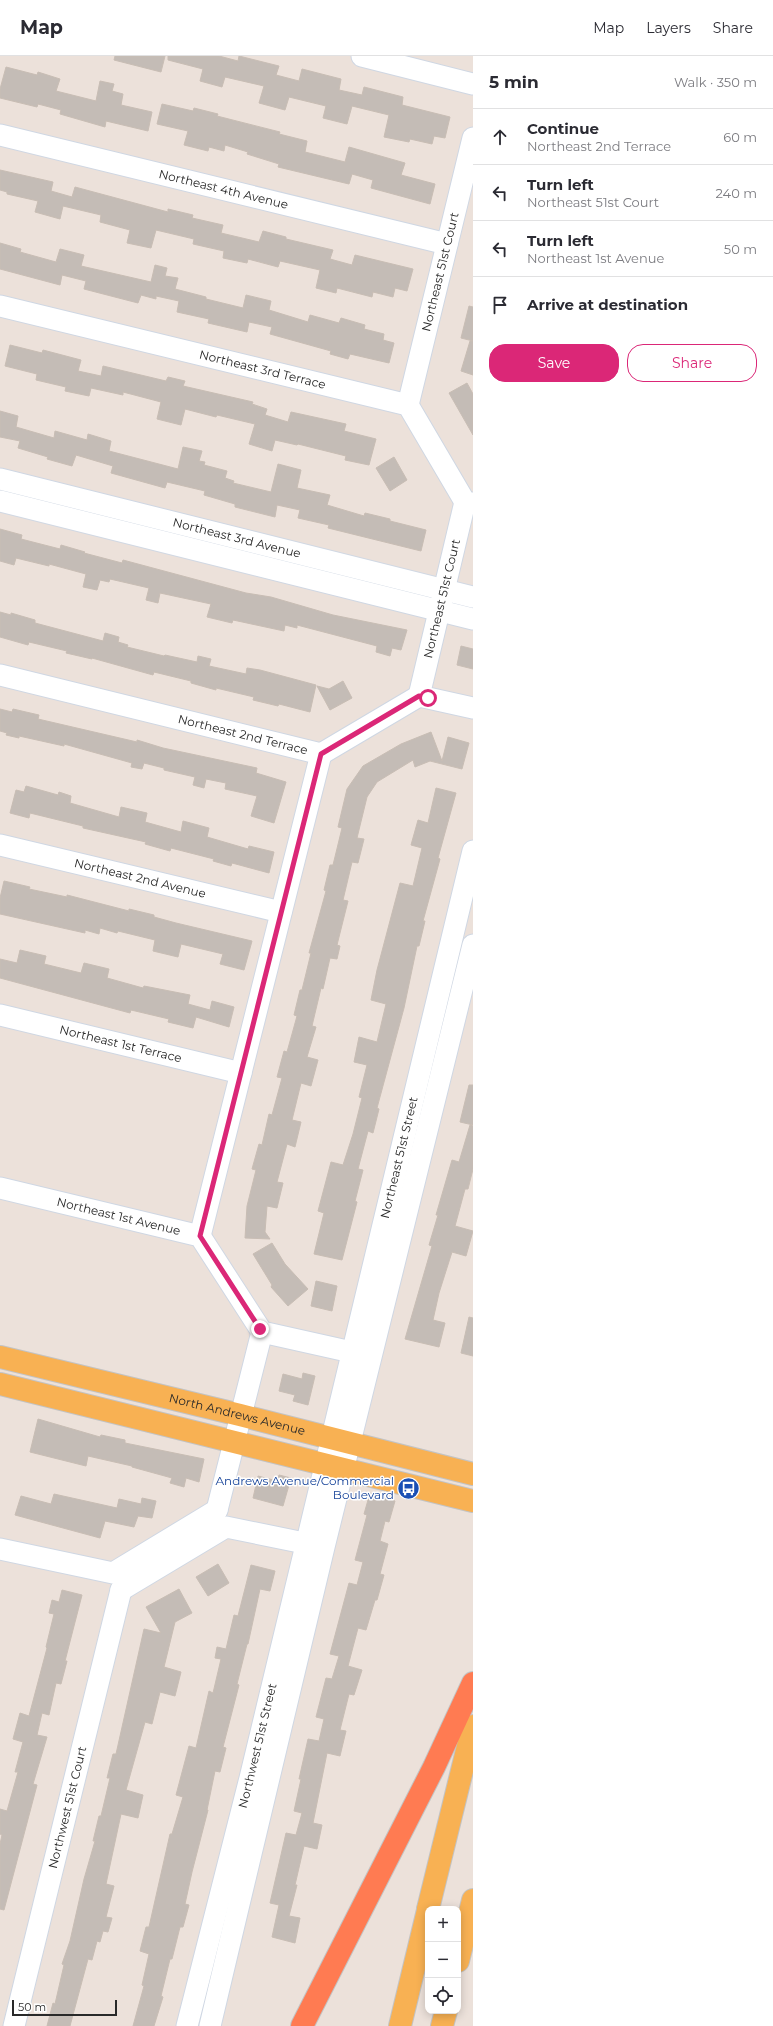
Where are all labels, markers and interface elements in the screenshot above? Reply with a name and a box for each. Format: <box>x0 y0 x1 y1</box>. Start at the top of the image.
text: Map <box>20 16 63 39</box>
text: Map <box>593 19 624 37</box>
text: Layers <box>646 19 691 37</box>
text: Share <box>713 19 753 37</box>
text: 5 min <box>489 72 539 92</box>
text: Walk · 350 m <box>674 74 757 90</box>
text: Continue <box>527 119 599 138</box>
icon: ahead <box>489 126 511 148</box>
text: 60 m <box>723 129 757 145</box>
text: Northeast 2nd Terrace <box>527 138 671 154</box>
street label: Northeast 4th Avenue <box>157 166 290 212</box>
text: Turn left <box>527 175 594 194</box>
icon: left <box>489 182 511 204</box>
text: 240 m <box>716 185 757 201</box>
text: Northeast 51st Court <box>527 194 659 210</box>
street label: Northeast 51st Court <box>418 211 462 333</box>
text: Turn left <box>527 231 594 250</box>
icon: left <box>489 238 511 260</box>
text: 50 m <box>724 241 757 257</box>
text: Northeast 1st Avenue <box>527 250 664 266</box>
icon: arrive <box>489 294 511 316</box>
text: Arrive at destination <box>527 295 688 314</box>
button: Save <box>489 344 619 382</box>
button: Share <box>627 344 757 382</box>
street label: Northeast 3rd Terrace <box>198 347 327 392</box>
street label: Northeast 3rd Avenue <box>171 514 302 561</box>
street label: Northeast 51st Court <box>420 537 463 660</box>
route start <box>419 689 437 707</box>
street label: Northeast 2nd Terrace <box>176 711 309 757</box>
street label: Northeast 2nd Avenue <box>73 855 208 901</box>
street label: Northeast 1st Terrace <box>58 1022 183 1065</box>
street label: Northeast 51st Street <box>377 1095 421 1220</box>
street label: Northeast 1st Avenue <box>55 1194 182 1238</box>
route end <box>251 1320 269 1338</box>
street label: North Andrews Avenue <box>168 1390 307 1438</box>
place label: Andrews Avenue/Commercial Boulevard <box>215 1473 394 1502</box>
bus stop icon: Andrews Avenue/Commercial Boulevard <box>396 1475 422 1501</box>
street label: Northwest 51st Street <box>235 1682 280 1810</box>
street label: Northwest 51st Court <box>45 1745 89 1870</box>
map controls <box>425 1906 461 2014</box>
button: + <box>425 1906 461 1942</box>
button: − <box>425 1942 461 1978</box>
button: locate <box>425 1978 461 2014</box>
scale bar <box>12 1998 117 2017</box>
text: 50 m <box>18 2000 46 2014</box>

